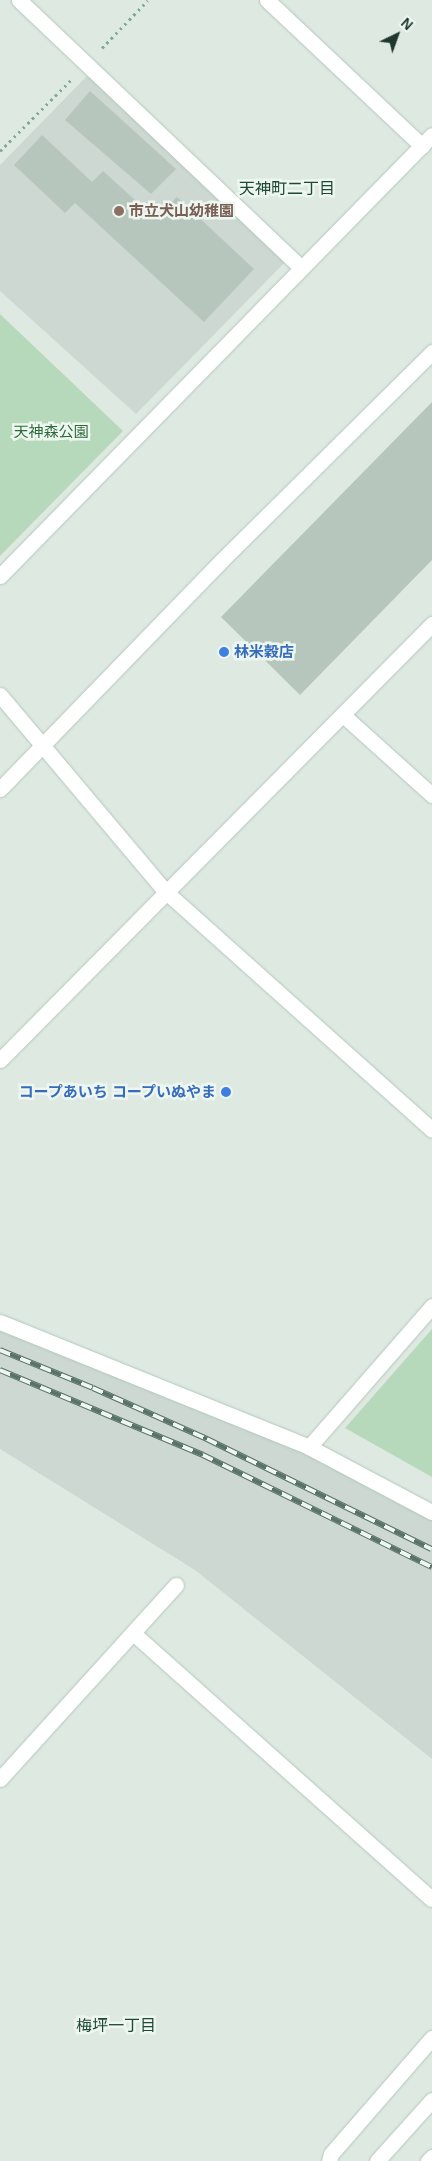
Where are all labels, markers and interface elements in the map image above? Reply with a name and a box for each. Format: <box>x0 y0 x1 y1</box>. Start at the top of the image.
north arrow <box>372 10 422 60</box>
text: N <box>398 15 416 33</box>
district label: 天神町二丁目 <box>239 179 335 199</box>
place label: 市立犬山幼稚園 <box>129 202 234 220</box>
marker: 市立犬山幼稚園 <box>113 205 125 217</box>
park label: 天神森公園 <box>14 423 88 441</box>
place label: 林米穀店 <box>234 643 294 661</box>
marker: 林米穀店 <box>218 646 230 658</box>
place label: コープあいち コープいぬやま <box>17 1083 216 1101</box>
marker: コープあいち コープいぬやま <box>220 1086 232 1098</box>
district label: 梅坪一丁目 <box>76 2016 156 2036</box>

